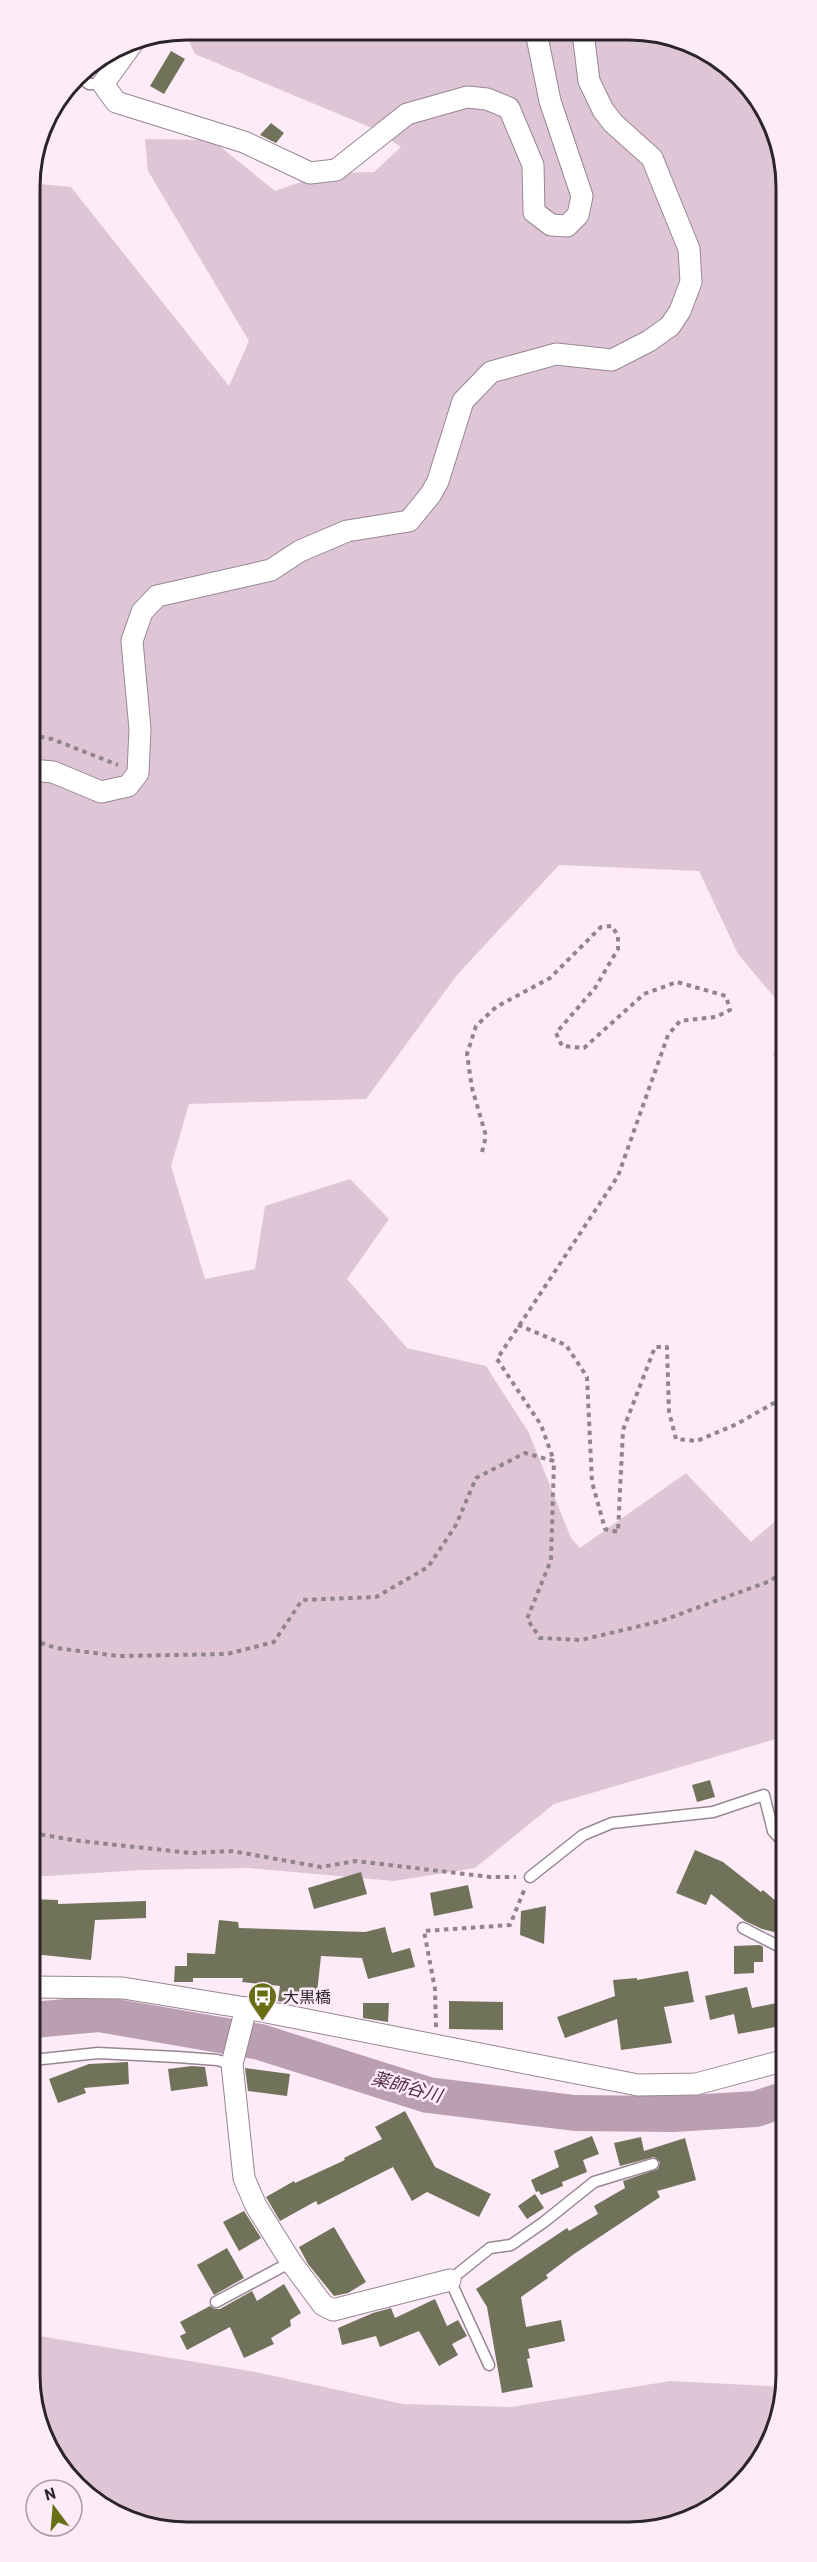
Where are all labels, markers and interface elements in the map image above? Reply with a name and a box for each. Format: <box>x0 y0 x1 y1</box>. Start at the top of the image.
bus stop icon: 大黒橋 <box>246 1980 278 2022</box>
place label: 大黒橋 <box>283 1987 331 2006</box>
water label: 薬師谷川 <box>369 2066 447 2106</box>
north arrow <box>24 2478 84 2538</box>
text: N <box>42 2483 57 2504</box>

